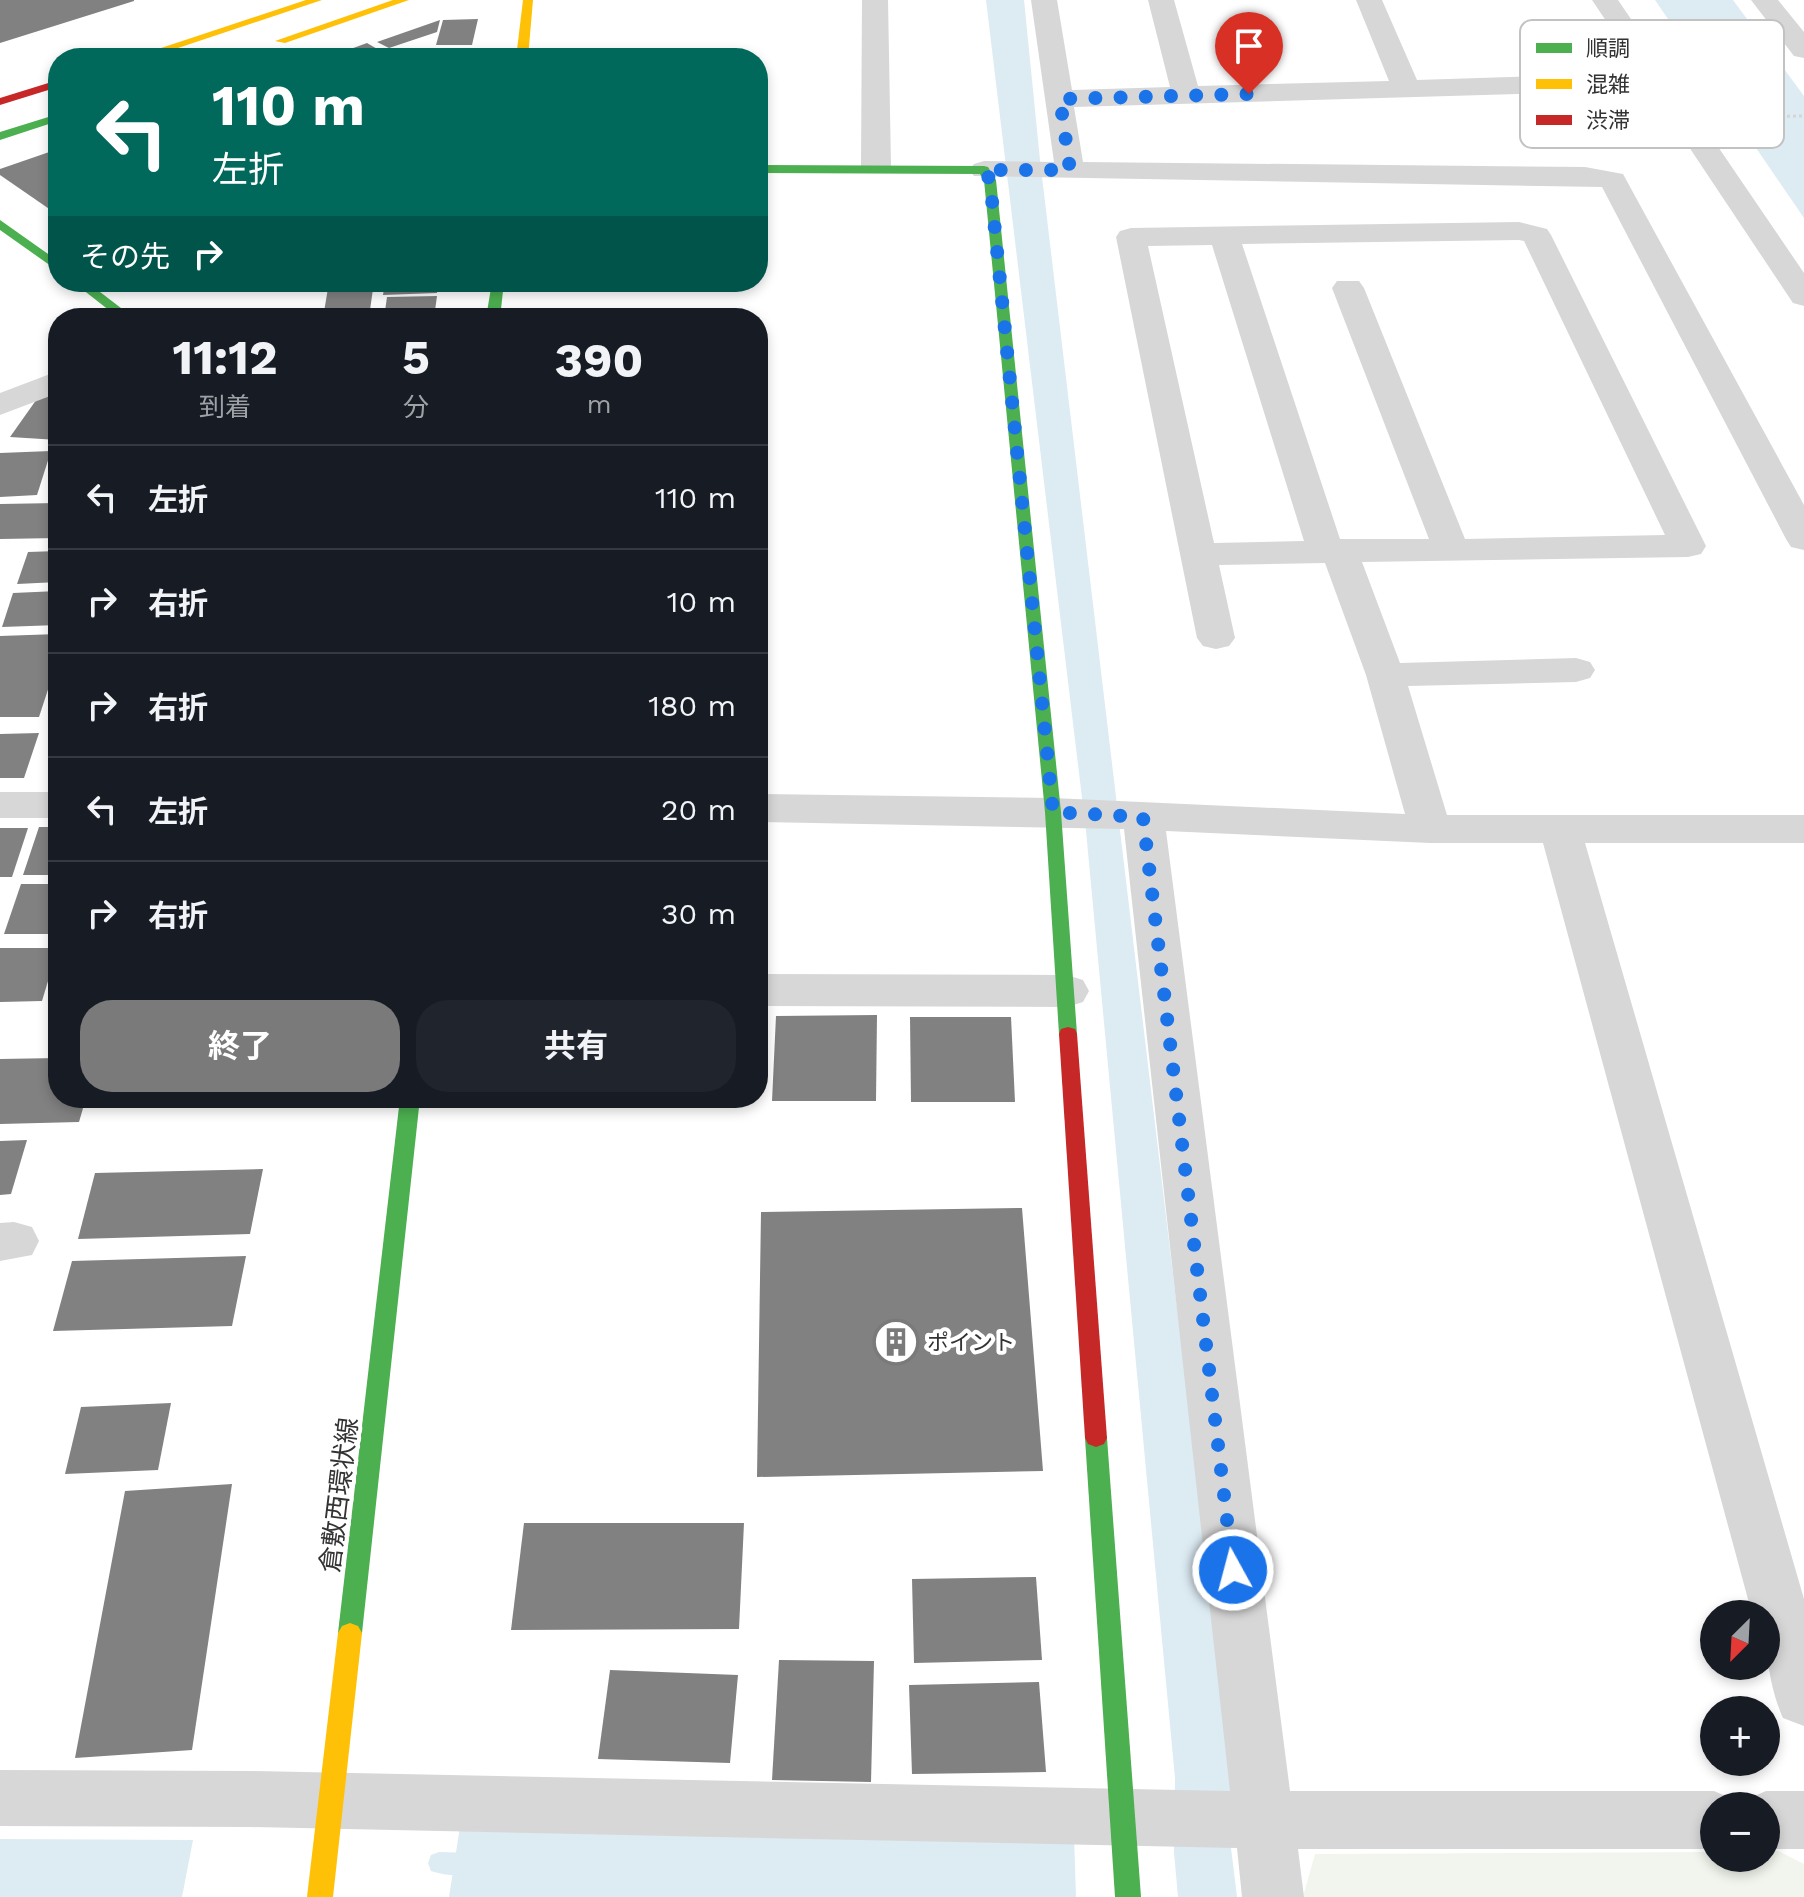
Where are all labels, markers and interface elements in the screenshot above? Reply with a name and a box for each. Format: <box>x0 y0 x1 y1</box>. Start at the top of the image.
pin <box>1215 12 1283 94</box>
legend <box>1520 20 1784 148</box>
icon: arrive <box>1227 24 1271 68</box>
text: 順調 <box>1586 36 1630 61</box>
text: 混雑 <box>1586 72 1630 97</box>
text: 110 m <box>212 73 365 139</box>
icon: left <box>80 80 184 184</box>
text: 渋滞 <box>1586 108 1630 133</box>
text: 左折 <box>212 149 284 191</box>
icon: right <box>186 232 230 276</box>
text: その先 <box>80 239 170 274</box>
text: 11:12 <box>172 329 278 386</box>
text: 5 <box>402 329 430 386</box>
text: 390 <box>555 332 644 389</box>
text: m <box>587 389 611 419</box>
text: 到着 <box>199 392 251 422</box>
text: 分 <box>403 392 429 422</box>
icon: left <box>80 475 124 519</box>
text: 110 m <box>655 480 736 515</box>
text: 左折 <box>148 482 208 517</box>
icon: right <box>80 579 124 623</box>
text: 10 m <box>667 584 736 619</box>
text: 右折 <box>148 586 208 621</box>
icon: right <box>80 683 124 727</box>
text: 180 m <box>648 688 736 723</box>
text: 右折 <box>148 690 208 725</box>
icon: left <box>80 787 124 831</box>
text: 20 m <box>661 792 736 827</box>
text: 左折 <box>148 794 208 829</box>
icon: right <box>80 891 124 935</box>
text: 30 m <box>661 896 736 931</box>
text: 右折 <box>148 898 208 933</box>
button: 終了 <box>80 1000 400 1092</box>
button: 共有 <box>416 1000 736 1092</box>
building icon: ポイント <box>872 1318 920 1366</box>
place label: ポイント <box>927 1330 1015 1355</box>
street label: 倉敷西環状線 <box>315 1416 363 1574</box>
position arrow <box>1191 1528 1275 1612</box>
north arrow <box>1700 1600 1780 1680</box>
map controls <box>1700 1600 1780 1872</box>
button: + <box>1700 1696 1780 1776</box>
button: − <box>1700 1792 1780 1872</box>

